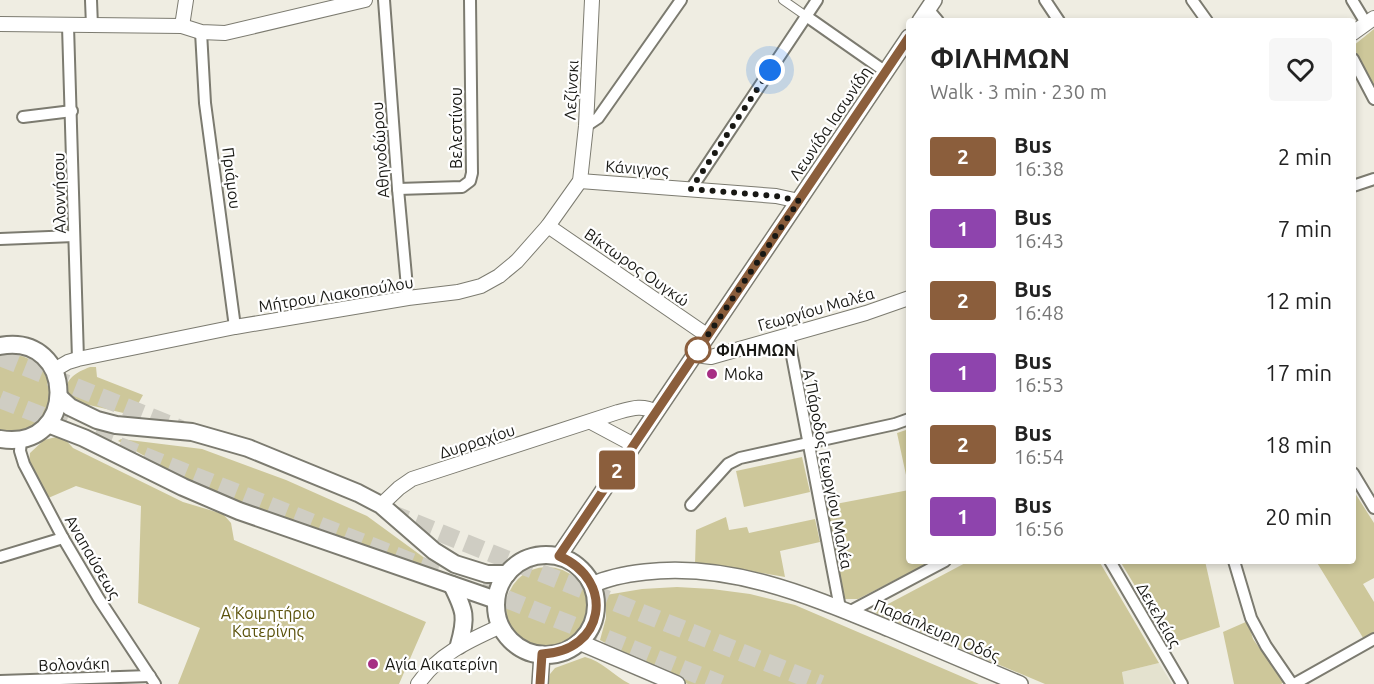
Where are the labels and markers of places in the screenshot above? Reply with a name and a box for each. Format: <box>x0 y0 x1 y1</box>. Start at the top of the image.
marker: ΦΙΛΗΜΩΝ <box>685 337 711 363</box>
place label: ΦΙΛΗΜΩΝ <box>716 341 796 359</box>
place label: Moka <box>724 365 764 383</box>
marker: Moka <box>705 367 719 381</box>
place label: Αγία Αικατερίνη <box>385 655 498 673</box>
marker: Αγία Αικατερίνη <box>366 657 380 671</box>

